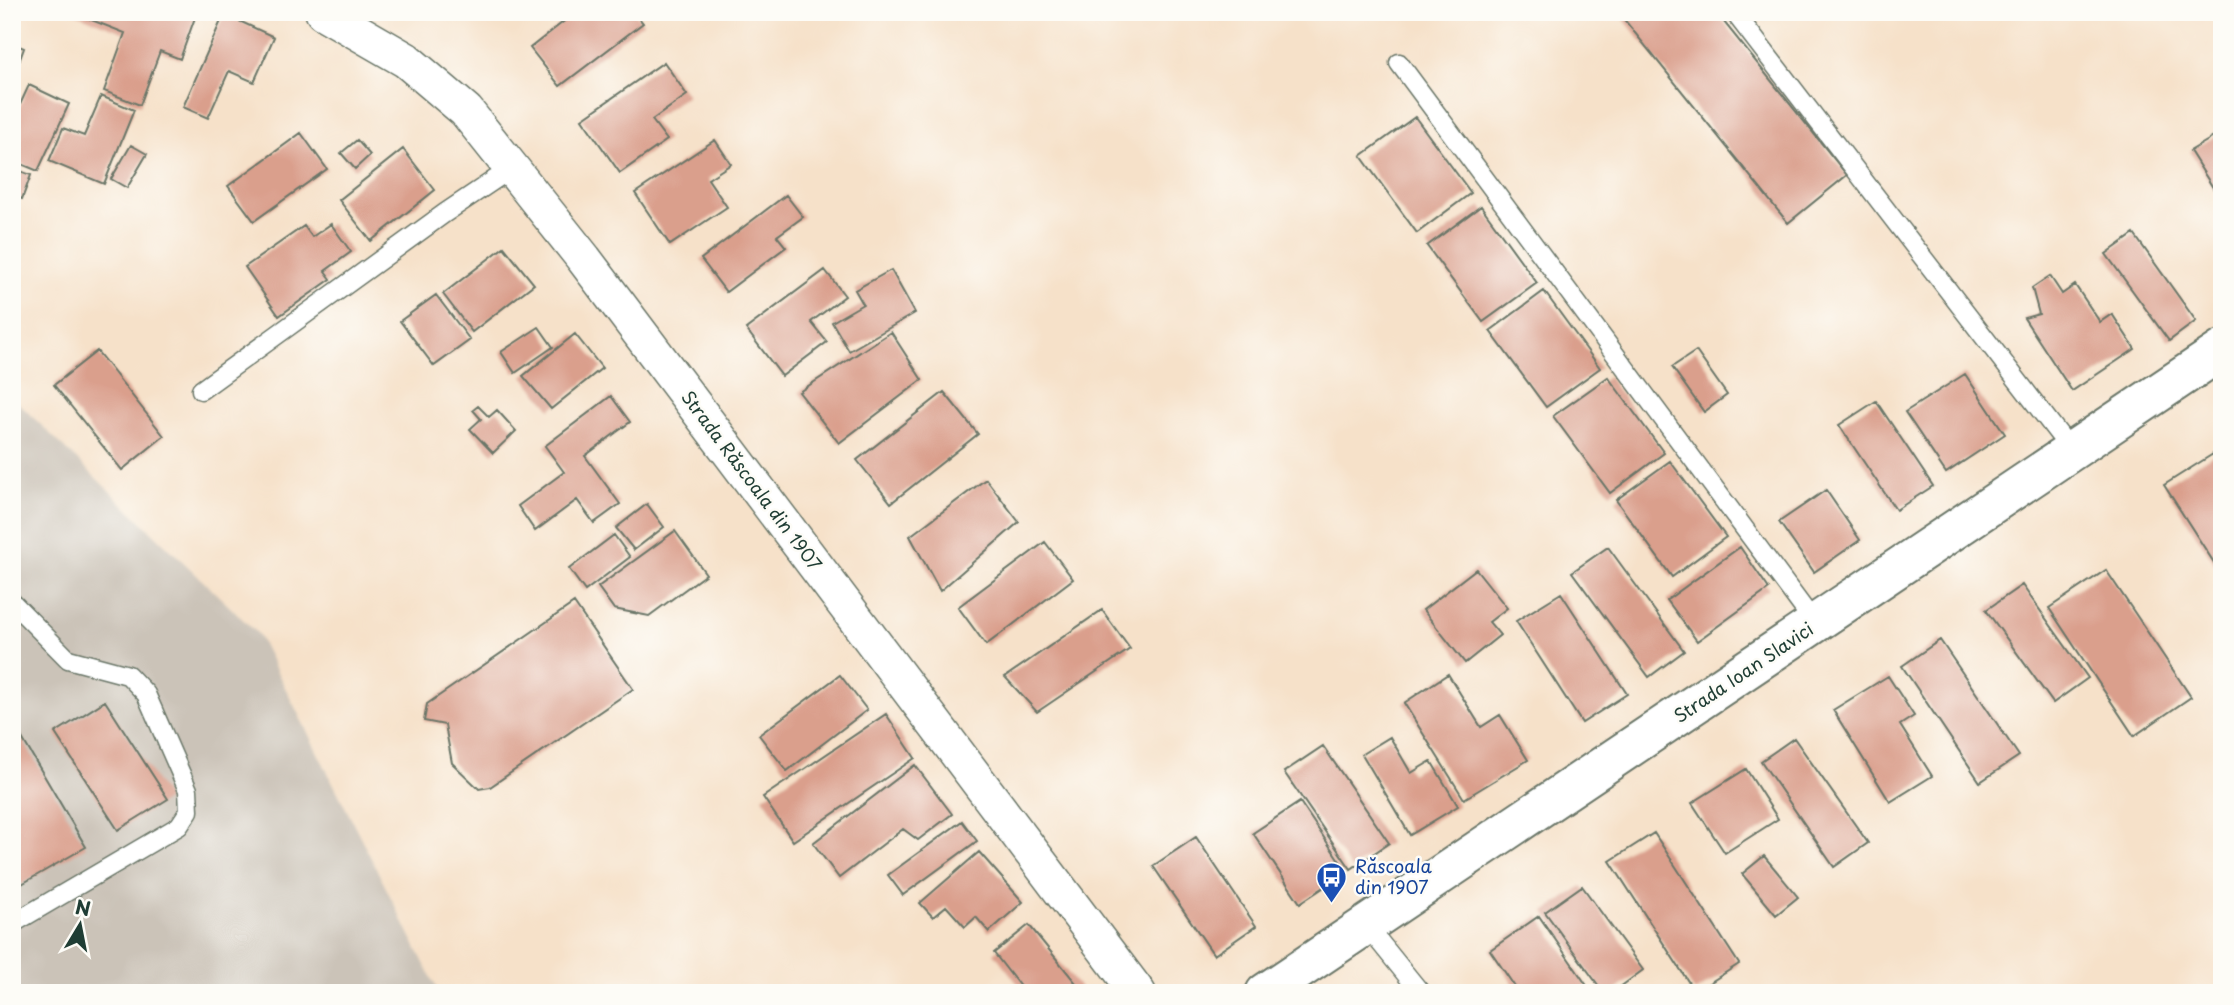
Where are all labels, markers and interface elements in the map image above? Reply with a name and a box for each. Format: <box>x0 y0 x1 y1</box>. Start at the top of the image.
street label: Strada Răscoala din 1907 <box>675 384 829 576</box>
street label: Strada Ioan Slavici <box>1668 615 1818 729</box>
place label: Răscoala din 1907 <box>1355 852 1432 900</box>
bus stop icon: Răscoala din 1907 <box>1315 860 1349 904</box>
north arrow <box>46 890 116 960</box>
text: N <box>73 892 93 922</box>

